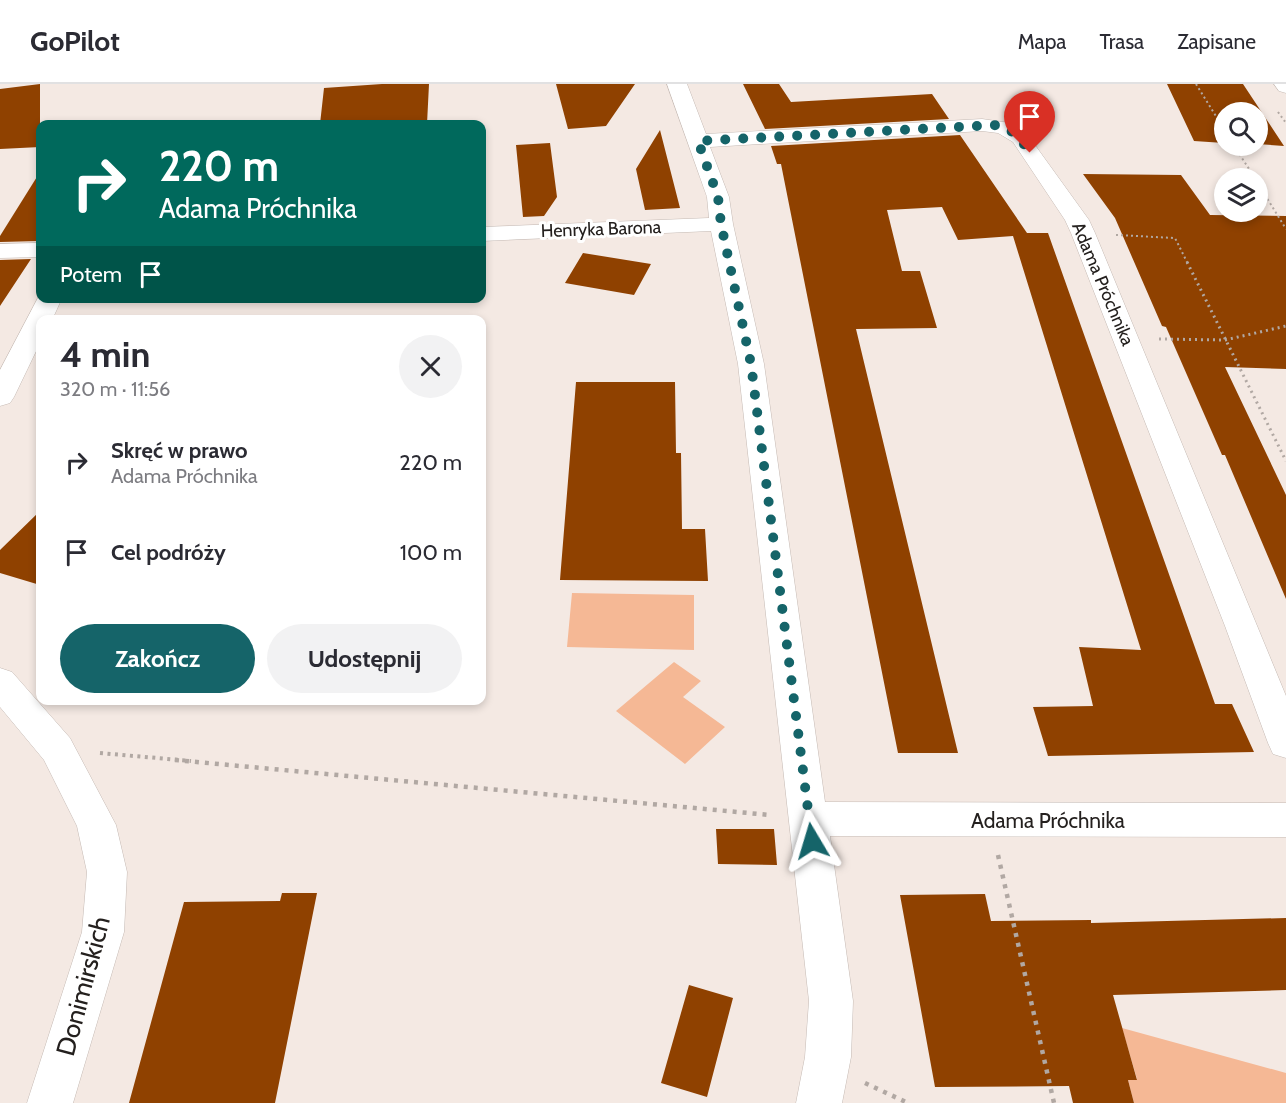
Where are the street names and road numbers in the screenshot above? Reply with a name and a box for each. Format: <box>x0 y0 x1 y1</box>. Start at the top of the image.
street label: Henryka Barona <box>540 216 662 242</box>
street label: Adama Próchnika <box>1067 219 1139 349</box>
street label: Adama Próchnika <box>971 808 1125 833</box>
street label: Donimirskich <box>49 913 117 1059</box>

